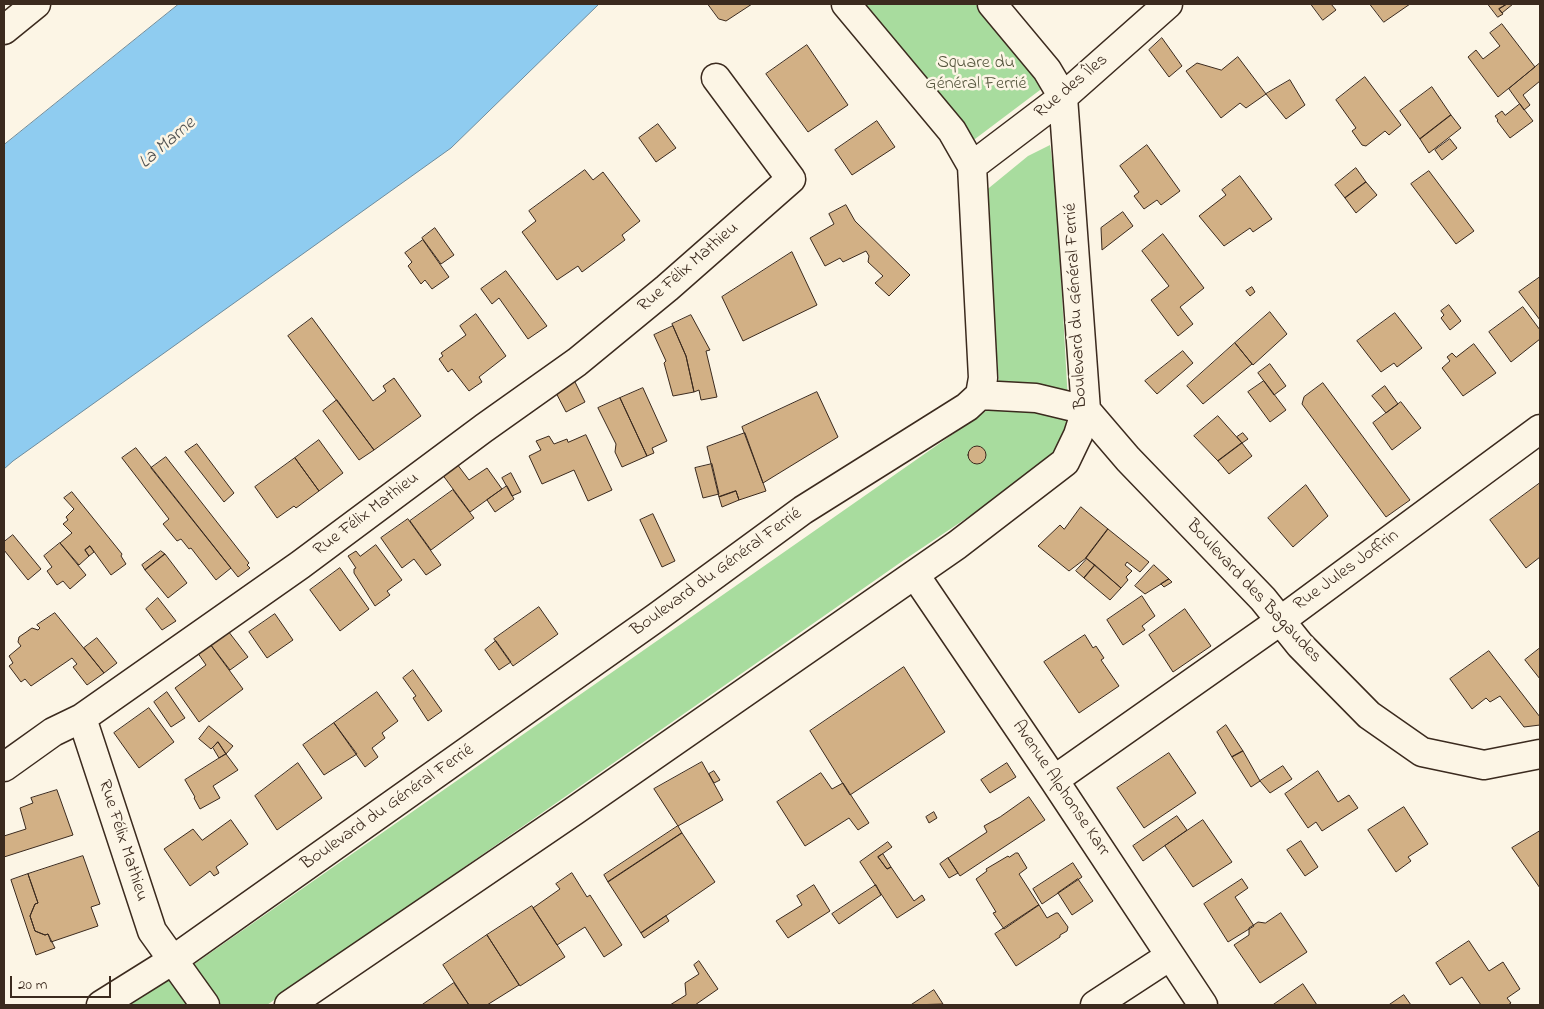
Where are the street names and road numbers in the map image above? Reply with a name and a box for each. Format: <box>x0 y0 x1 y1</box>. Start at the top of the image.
street label: Rue des Îles <box>1031 50 1113 124</box>
street label: Boulevard du Général Ferrié <box>1061 203 1093 409</box>
street label: Rue Félix Mathieu <box>634 218 744 318</box>
street label: Rue Félix Mathieu <box>310 468 424 562</box>
street label: Boulevard du Général Ferrié <box>627 504 807 642</box>
street label: Boulevard des Bagaudes <box>1181 516 1325 668</box>
street label: Rue Jules Joffrin <box>1290 526 1404 616</box>
street label: Avenue Alphonse Karr <box>1006 717 1114 861</box>
street label: Boulevard du Général Ferrié <box>298 740 478 876</box>
street label: Rue Félix Mathieu <box>92 778 152 904</box>

